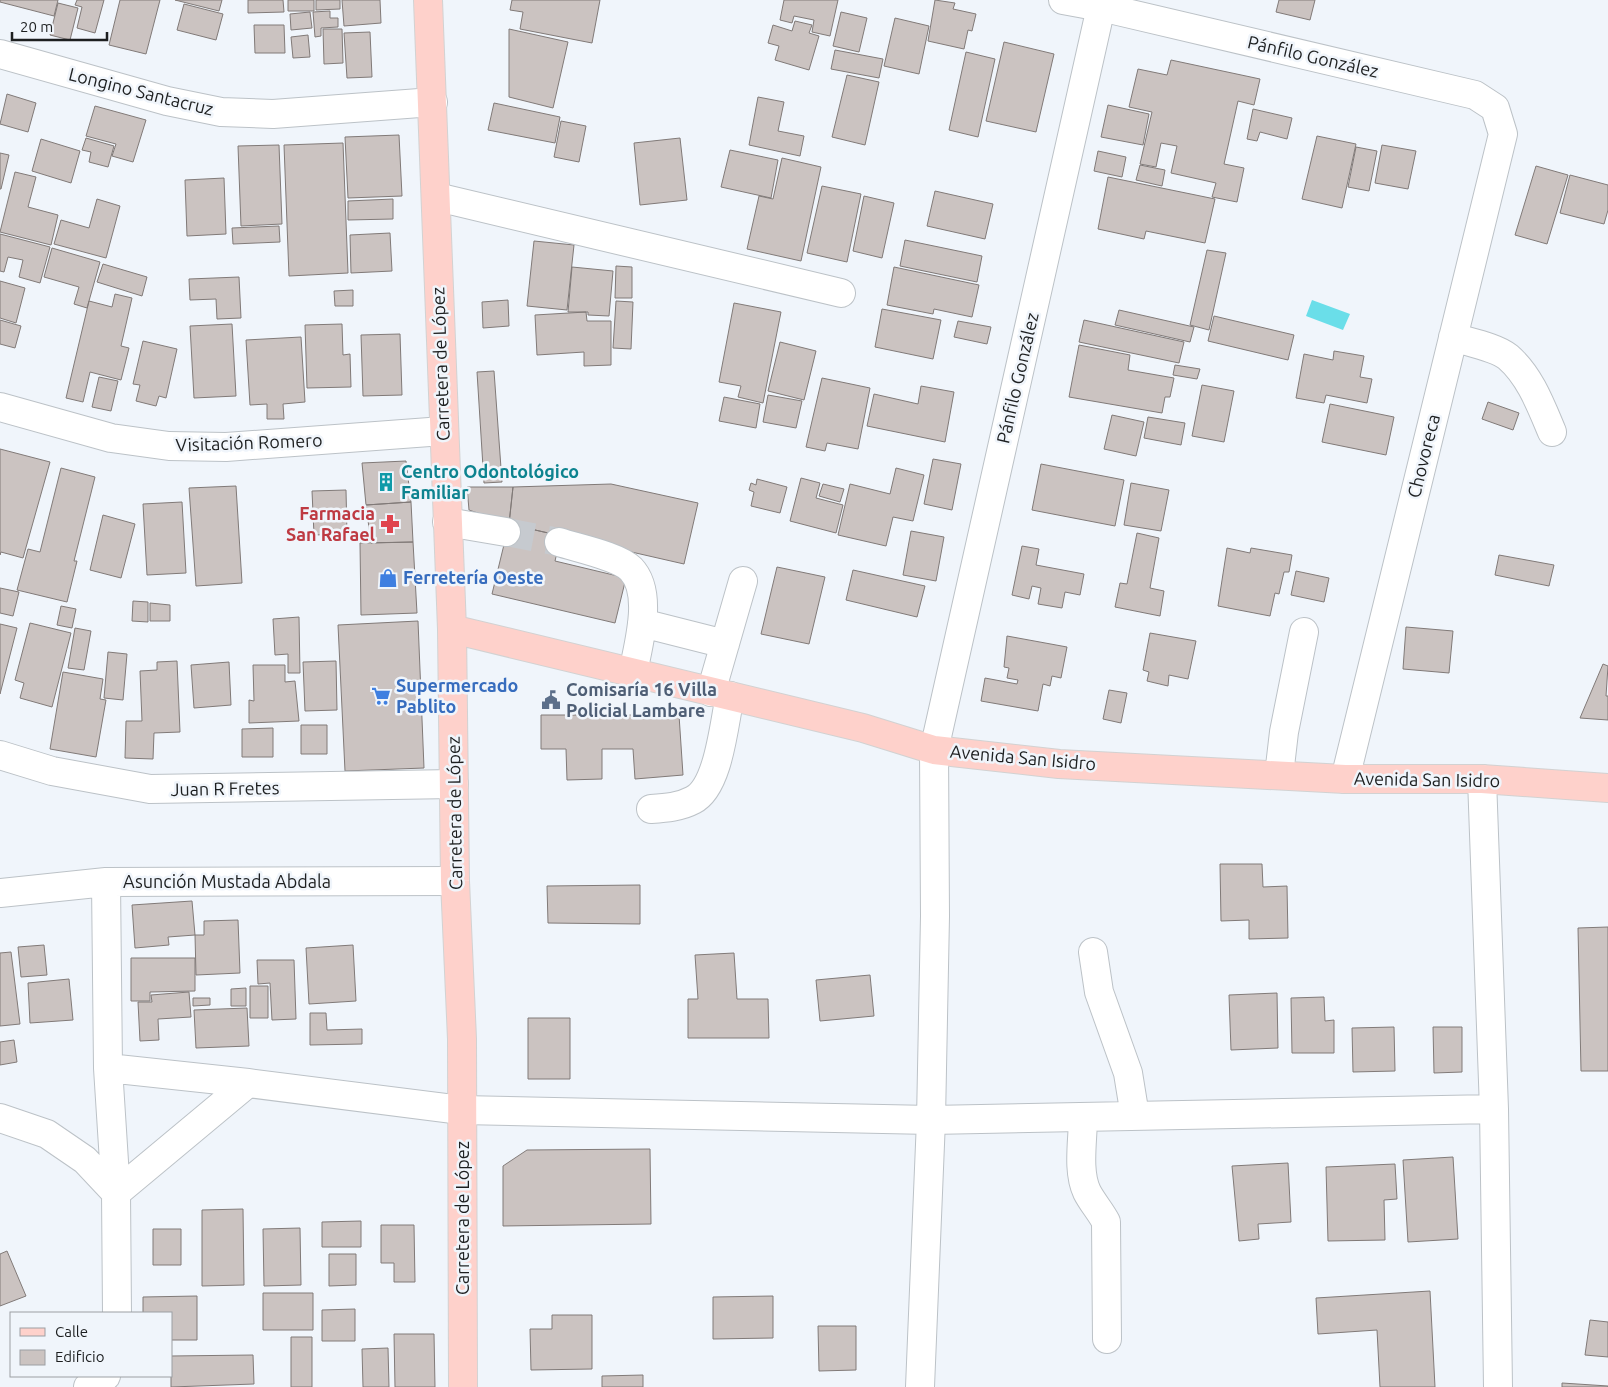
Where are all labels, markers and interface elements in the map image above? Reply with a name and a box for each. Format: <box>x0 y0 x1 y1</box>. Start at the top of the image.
scale bar <box>12 10 108 42</box>
text: 20 m <box>20 18 53 35</box>
street label: Pánfilo González <box>1246 31 1381 81</box>
street label: Longino Santacruz <box>67 63 216 119</box>
street label: Carretera de López <box>427 287 453 441</box>
street label: Pánfilo González <box>992 310 1042 445</box>
street label: Chovoreca <box>1403 412 1443 500</box>
street label: Visitación Romero <box>175 429 323 455</box>
place label: Centro Odontológico Familiar <box>401 461 579 502</box>
building icon: Centro Odontológico Familiar <box>375 471 397 493</box>
place label: Farmacia San Rafael <box>286 503 376 544</box>
pharmacy icon: Farmacia San Rafael <box>379 513 401 535</box>
shop icon: Ferretería Oeste <box>377 567 399 589</box>
place label: Ferretería Oeste <box>403 567 544 587</box>
place label: Supermercado Pablito <box>396 675 518 716</box>
place label: Comisaría 16 Villa Policial Lambare <box>566 679 717 720</box>
supermarket icon: Supermercado Pablito <box>370 685 392 707</box>
public building icon: Comisaría 16 Villa Policial Lambare <box>540 689 562 711</box>
street label: Carretera de López <box>443 736 465 890</box>
street label: Avenida San Isidro <box>949 741 1097 773</box>
street label: Avenida San Isidro <box>1354 768 1500 790</box>
street label: Juan R Fretes <box>170 777 280 799</box>
street label: Asunción Mustada Abdala <box>123 871 331 891</box>
street label: Carretera de López <box>452 1141 472 1295</box>
legend <box>10 1312 172 1377</box>
text: Calle <box>55 1323 88 1340</box>
text: Edificio <box>55 1348 104 1365</box>

